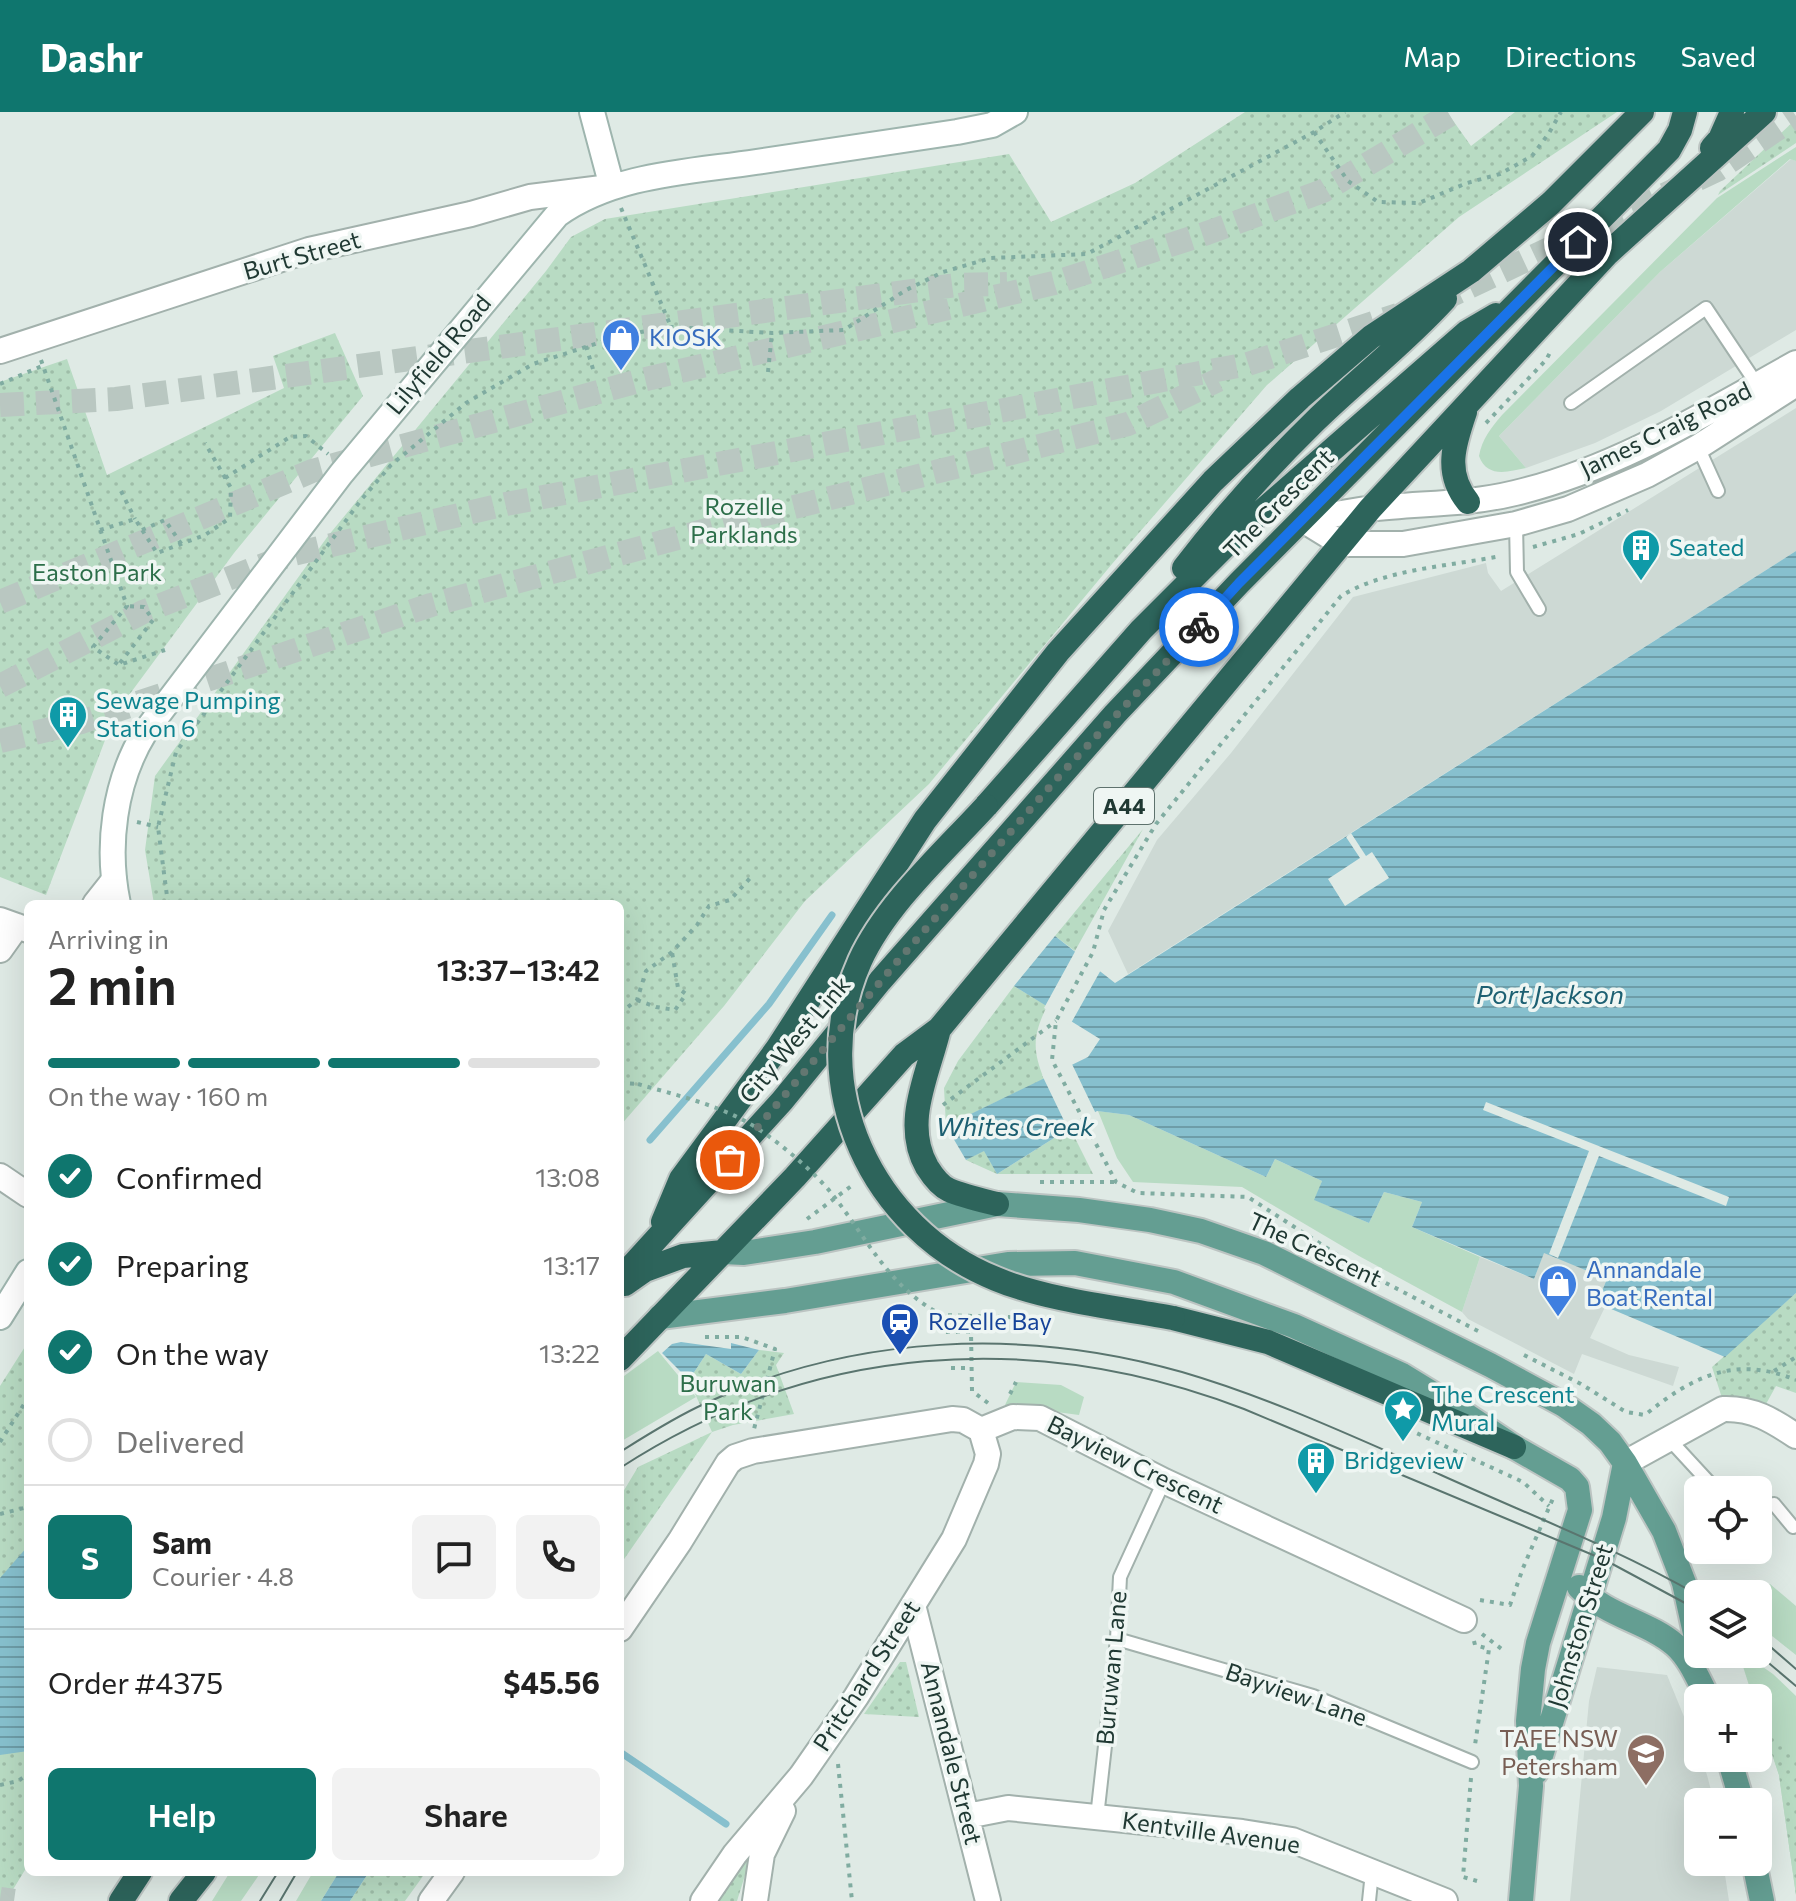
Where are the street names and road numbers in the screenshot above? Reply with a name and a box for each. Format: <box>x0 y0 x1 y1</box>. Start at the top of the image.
street label: Burt Street <box>240 224 364 285</box>
street label: Lilyfield Road <box>379 288 496 420</box>
street label: James Craig Road <box>1575 375 1756 483</box>
street label: The Crescent <box>1217 442 1339 564</box>
road number: A44 <box>1094 788 1154 824</box>
street label: City West Link <box>732 970 855 1108</box>
street label: The Crescent <box>1244 1205 1387 1292</box>
street label: Bayview Crescent <box>1043 1409 1229 1519</box>
street label: Johnston Street <box>1541 1540 1618 1711</box>
street label: Buruwan Lane <box>1089 1590 1132 1746</box>
street label: Pritchard Street <box>806 1594 925 1756</box>
street label: Bayview Lane <box>1222 1656 1371 1731</box>
street label: Annandale Street <box>916 1658 989 1847</box>
street label: Kentville Avenue <box>1120 1805 1302 1858</box>

